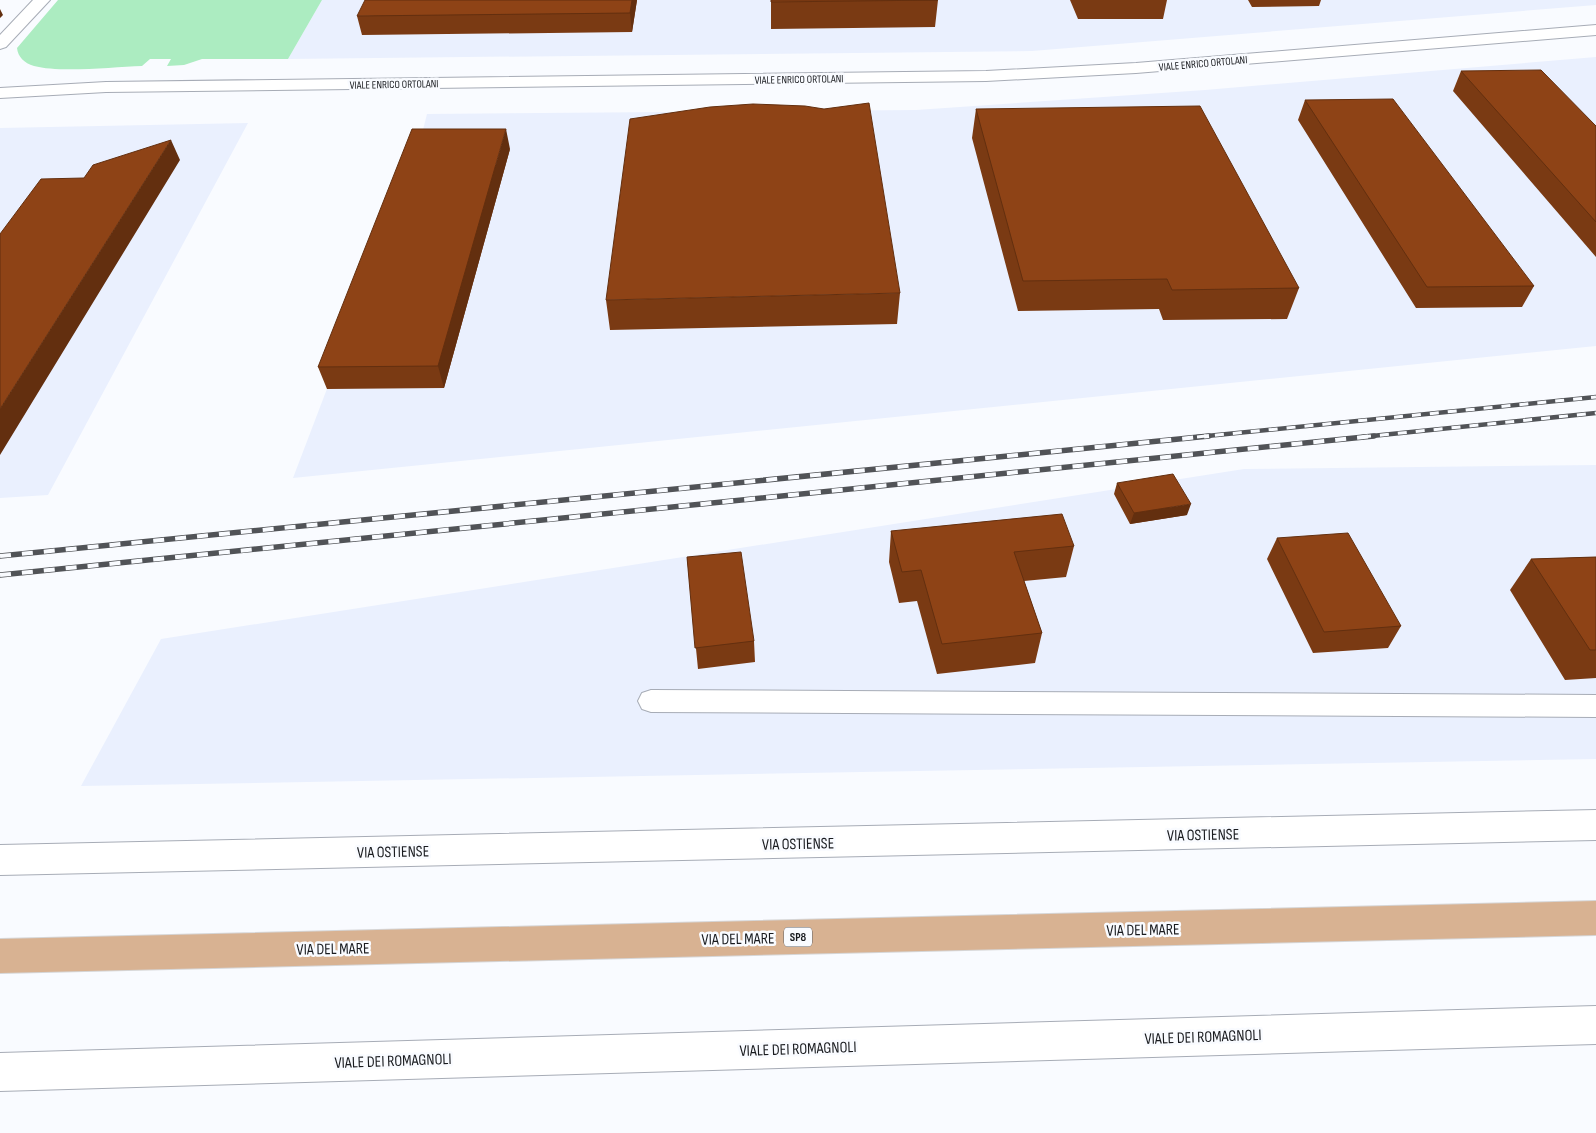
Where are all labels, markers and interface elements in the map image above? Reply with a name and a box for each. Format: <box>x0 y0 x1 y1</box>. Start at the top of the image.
street label: VIALE ENRICO ORTOLANI <box>1158 53 1248 74</box>
street label: VIALE ENRICO ORTOLANI <box>754 72 844 87</box>
street label: VIALE ENRICO ORTOLANI <box>349 77 439 92</box>
street label: VIA OSTIENSE <box>1167 825 1239 846</box>
street label: VIA OSTIENSE <box>762 834 834 855</box>
street label: VIA OSTIENSE <box>357 842 429 863</box>
street label: VIA DEL MARE <box>1106 920 1180 941</box>
road number: SP8 <box>784 928 812 946</box>
street label: VIA DEL MARE <box>701 929 775 950</box>
street label: VIA DEL MARE <box>296 939 370 960</box>
street label: VIALE DEI ROMAGNOLI <box>1144 1026 1262 1049</box>
street label: VIALE DEI ROMAGNOLI <box>739 1038 857 1061</box>
street label: VIALE DEI ROMAGNOLI <box>334 1050 452 1073</box>

